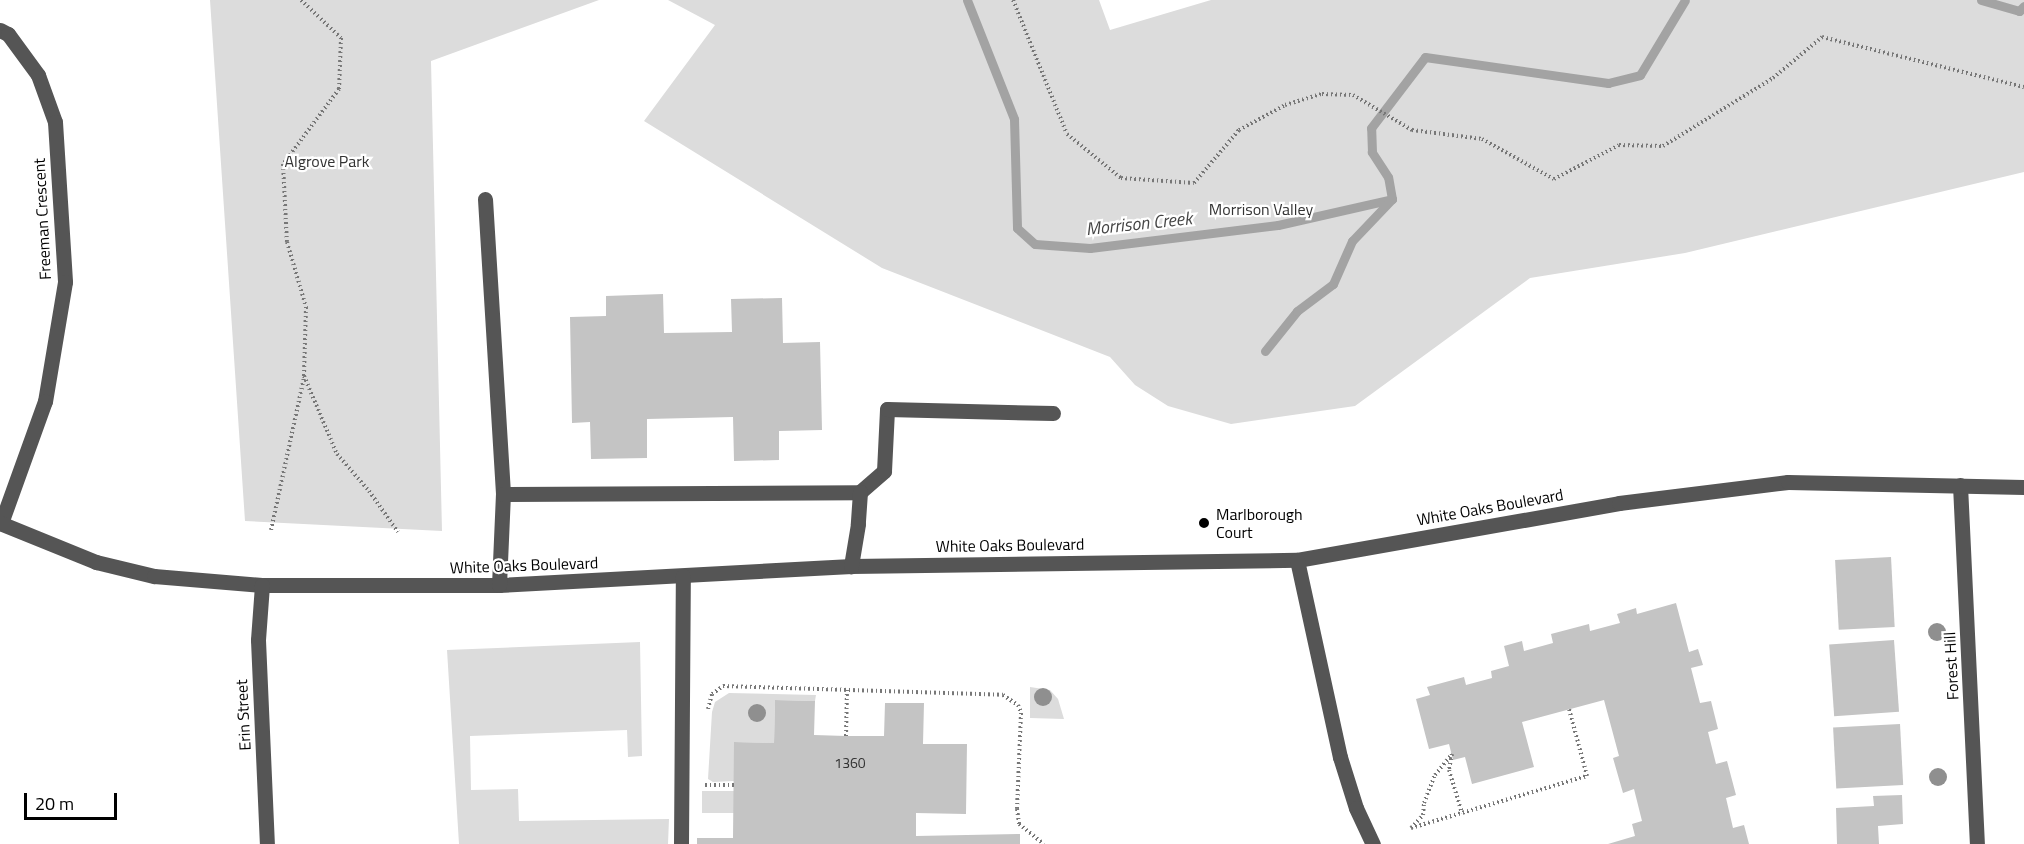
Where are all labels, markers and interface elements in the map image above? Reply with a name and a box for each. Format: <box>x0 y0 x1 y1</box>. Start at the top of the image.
park label: Algrove Park <box>285 151 369 171</box>
street label: Freeman Crescent <box>29 158 55 280</box>
park label: Morrison Valley <box>1209 199 1313 219</box>
water label: Morrison Creek <box>1085 208 1193 240</box>
street label: White Oaks Boulevard <box>1415 485 1565 529</box>
place label: Marlborough Court <box>1216 504 1303 542</box>
marker: Marlborough Court <box>1197 516 1211 530</box>
street label: White Oaks Boulevard <box>936 534 1084 556</box>
street label: White Oaks Boulevard <box>449 553 599 577</box>
street label: Forest Hill <box>1940 631 1962 701</box>
street label: Erin Street <box>232 679 254 751</box>
house number: 1360 <box>834 755 866 771</box>
scale bar <box>27 781 120 819</box>
text: 20 m <box>35 790 74 817</box>

